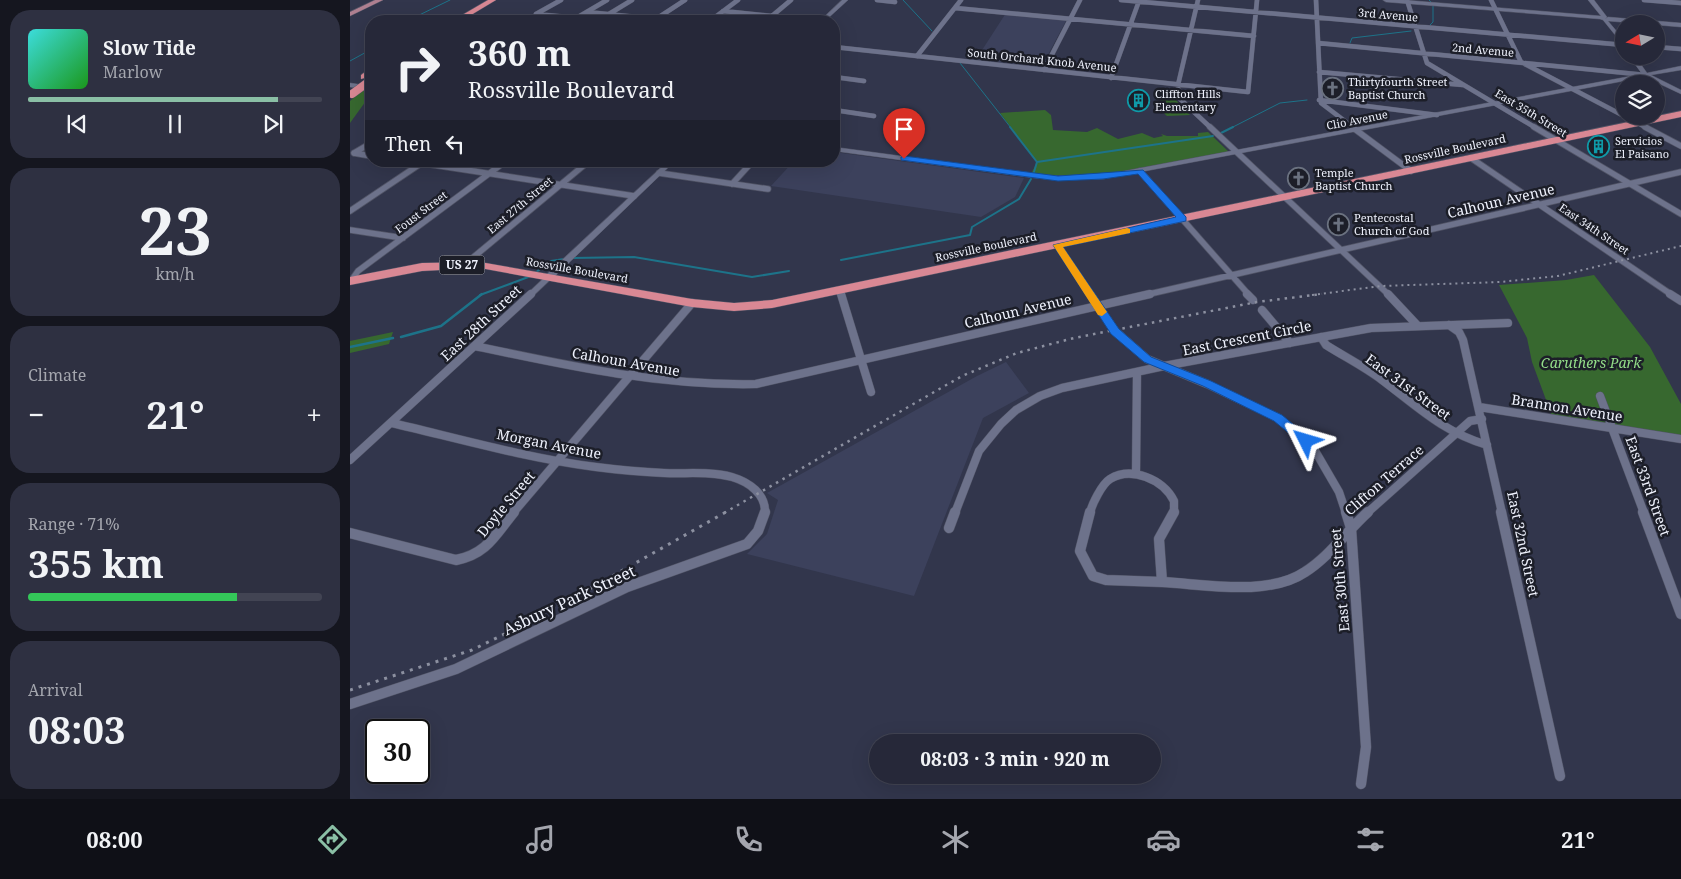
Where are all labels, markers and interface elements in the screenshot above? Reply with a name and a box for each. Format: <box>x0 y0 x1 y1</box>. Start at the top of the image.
street label: 3rd Avenue <box>1357 4 1419 25</box>
north arrow <box>1615 15 1665 65</box>
map controls <box>1615 15 1665 125</box>
text: 360 m <box>468 29 571 76</box>
text: Slow Tide <box>103 35 196 61</box>
icon: right <box>385 35 450 100</box>
street label: 2nd Avenue <box>1451 39 1515 60</box>
street label: South Orchard Knob Avenue <box>967 44 1117 75</box>
text: Marlow <box>103 61 163 83</box>
text: Rossville Boulevard <box>468 74 675 104</box>
place label: Thirtyfourth Street Baptist Church <box>1348 74 1448 102</box>
button: layers <box>1615 75 1665 125</box>
church icon: Thirtyfourth Street Baptist Church <box>1320 76 1344 100</box>
street label: East 35th Street <box>1492 85 1570 140</box>
place label: Cliffton Hills Elementary <box>1155 86 1221 114</box>
building icon: Cliffton Hills Elementary <box>1127 88 1151 112</box>
street label: Clio Avenue <box>1325 106 1389 133</box>
pin <box>883 108 925 159</box>
icon: previous <box>63 110 91 138</box>
icon: pause <box>161 110 189 138</box>
icon: next <box>259 110 287 138</box>
icon: arrive <box>890 115 918 143</box>
icon: left <box>441 130 469 158</box>
street label: Rossville Boulevard <box>1403 130 1507 167</box>
text: Then <box>385 131 431 157</box>
place label: Servicios El Paisano <box>1615 133 1669 161</box>
building icon: Servicios El Paisano <box>1587 135 1611 159</box>
place label: Temple Baptist Church <box>1315 165 1393 193</box>
church icon: Temple Baptist Church <box>1287 167 1311 191</box>
street label: East 27th Street <box>484 173 556 237</box>
street label: Calhoun Avenue <box>1445 179 1556 222</box>
text: 23 <box>138 186 212 274</box>
street label: Foust Street <box>392 187 450 236</box>
street label: East 34th Street <box>1556 200 1632 258</box>
place label: Pentecostal Church of God <box>1354 210 1430 238</box>
church icon: Pentecostal Church of God <box>1326 212 1350 236</box>
street label: Rossville Boulevard <box>934 228 1038 265</box>
street label: Rossville Boulevard <box>525 253 629 286</box>
road number: US 27 <box>440 256 484 274</box>
text: km/h <box>155 263 195 285</box>
street label: East 28th Street <box>436 280 525 365</box>
street label: Calhoun Avenue <box>962 289 1073 332</box>
street label: East Crescent Circle <box>1181 316 1313 359</box>
street label: Calhoun Avenue <box>571 343 682 380</box>
street label: East 31st Street <box>1362 349 1455 424</box>
park label: Caruthers Park <box>1541 353 1642 372</box>
text: Climate <box>28 364 86 386</box>
text: 21° <box>146 388 204 440</box>
street label: Brannon Avenue <box>1510 389 1624 426</box>
text: − <box>28 395 44 433</box>
text: + <box>306 395 322 433</box>
position arrow <box>1279 414 1331 466</box>
street label: Morgan Avenue <box>495 424 603 463</box>
street label: East 33rd Street <box>1622 433 1675 538</box>
street label: Clifton Terrace <box>1340 440 1427 519</box>
street label: Doyle Street <box>472 467 539 541</box>
street label: East 32nd Street <box>1503 489 1544 598</box>
text: Range · 71% <box>28 513 120 535</box>
street label: East 30th Street <box>1326 528 1353 633</box>
text: 355 km <box>28 537 164 589</box>
street label: Asbury Park Street <box>499 560 639 640</box>
text: Arrival <box>28 679 83 701</box>
text: 08:03 <box>28 703 125 755</box>
speed limit sign: 30 <box>365 719 430 784</box>
text: 08:03 · 3 min · 920 m <box>920 746 1110 772</box>
icon: directions <box>315 822 350 857</box>
icon: music <box>523 822 558 857</box>
icon: phone <box>731 822 766 857</box>
icon: climate <box>938 822 973 857</box>
icon: car <box>1146 822 1181 857</box>
icon: filters <box>1353 822 1388 857</box>
text: 08:00 <box>86 824 143 854</box>
text: 21° <box>1561 824 1595 854</box>

